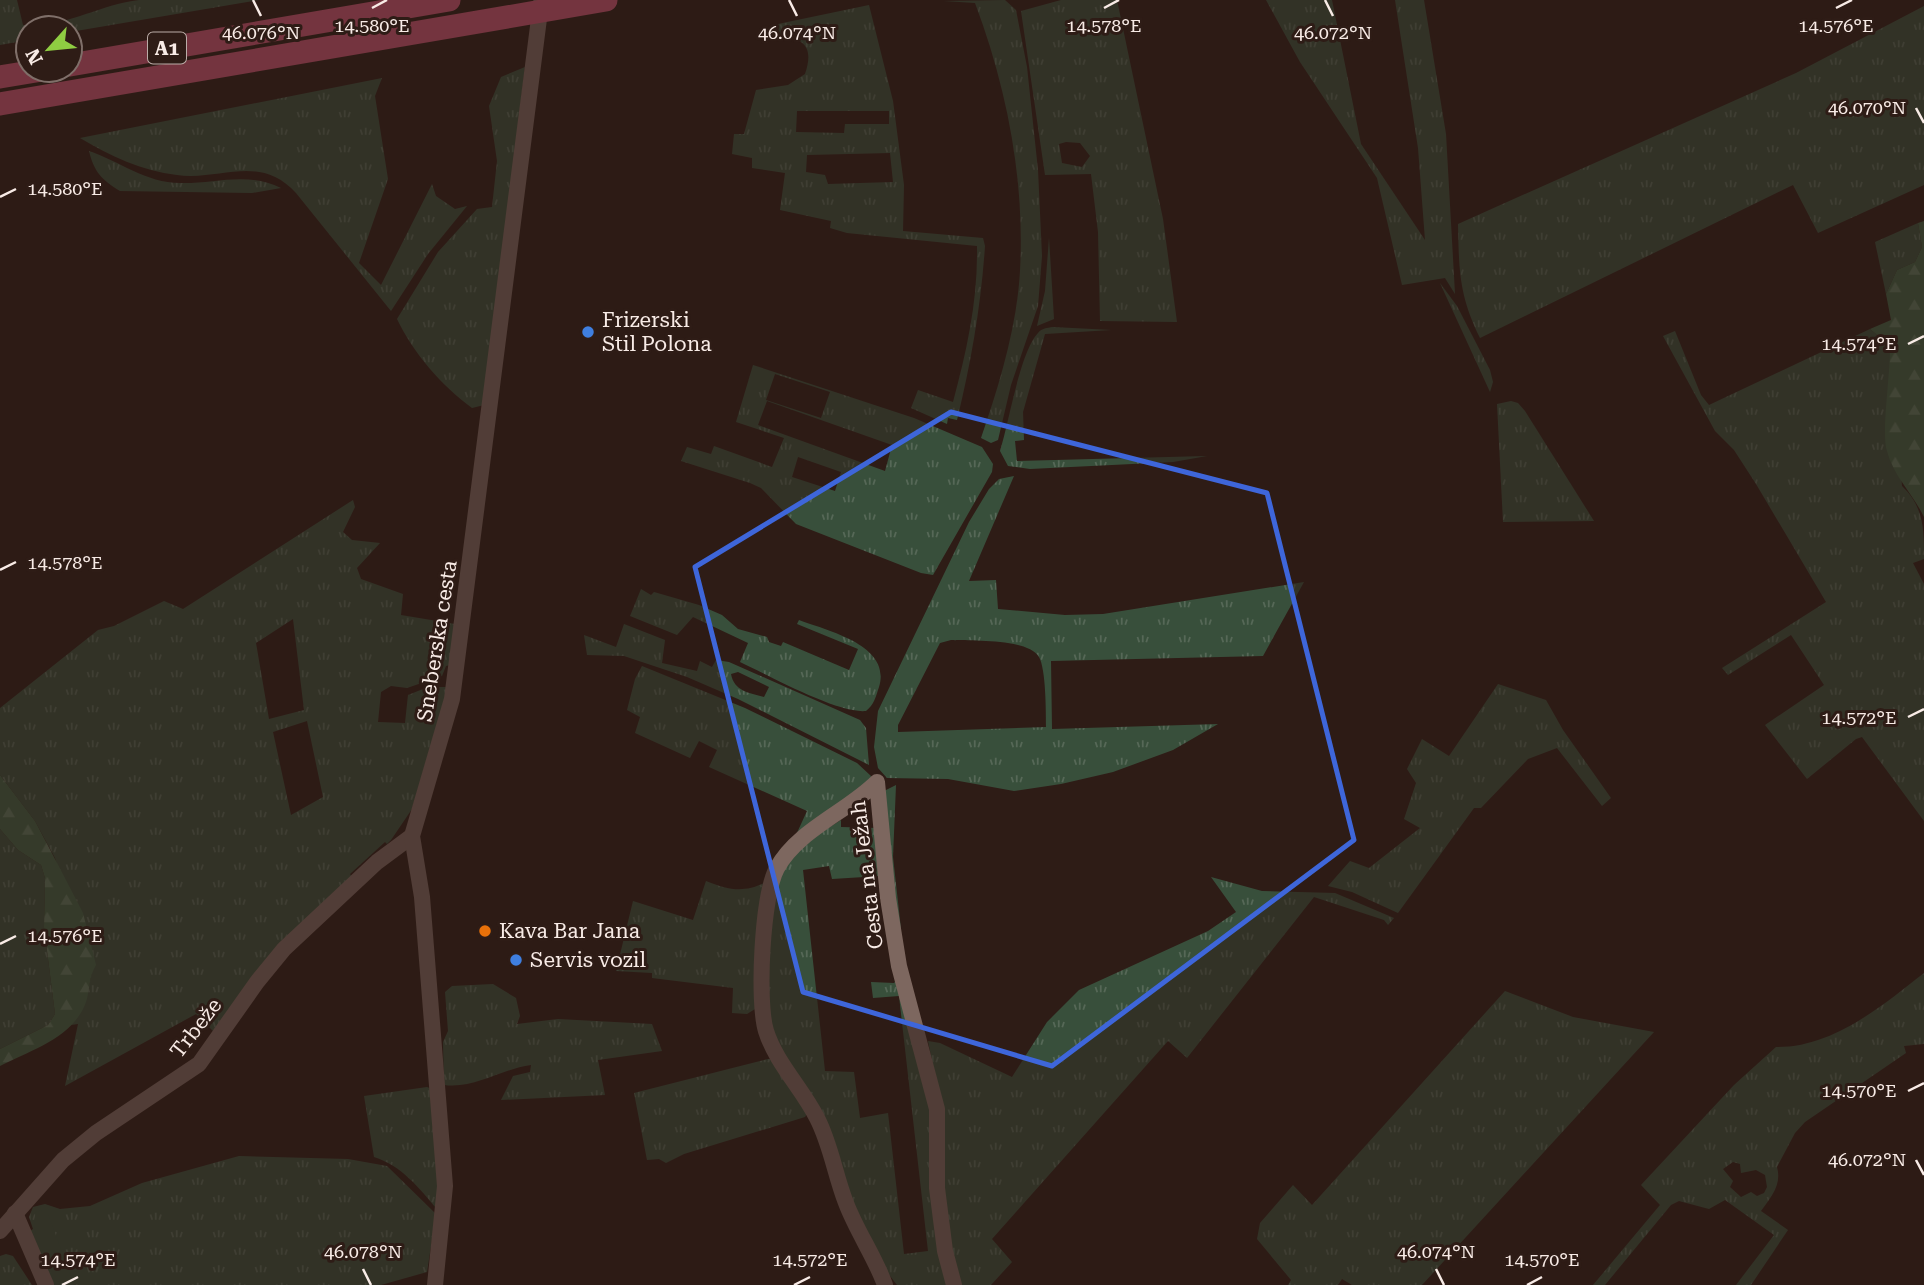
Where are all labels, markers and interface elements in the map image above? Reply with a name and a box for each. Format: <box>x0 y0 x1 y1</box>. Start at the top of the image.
north arrow <box>14 14 84 84</box>
text: 14.580°E <box>334 15 410 36</box>
text: 14.578°E <box>1066 15 1142 36</box>
text: 14.576°E <box>1798 15 1874 36</box>
text: 46.076°N <box>222 22 300 43</box>
text: 46.074°N <box>758 22 836 43</box>
text: 46.072°N <box>1294 22 1372 43</box>
road number: A1 <box>148 32 186 64</box>
text: N <box>21 44 48 68</box>
text: 46.070°N <box>1828 97 1906 118</box>
text: 14.580°E <box>27 178 103 199</box>
place label: Frizerski Stil Polona <box>602 308 712 356</box>
marker: Frizerski Stil Polona <box>580 324 596 340</box>
text: 14.574°E <box>1821 333 1897 354</box>
text: 14.578°E <box>27 552 103 573</box>
street label: Sneberska cesta <box>412 558 462 724</box>
text: 14.572°E <box>1821 707 1897 728</box>
street label: Cesta na Ježah <box>846 799 888 950</box>
place label: Kava Bar Jana <box>499 919 641 943</box>
marker: Kava Bar Jana <box>477 923 493 939</box>
text: 14.576°E <box>27 925 103 946</box>
place label: Servis vozil <box>530 948 646 972</box>
marker: Servis vozil <box>508 952 524 968</box>
street label: Trbeže <box>165 993 227 1063</box>
text: 14.570°E <box>1821 1080 1897 1101</box>
text: 46.072°N <box>1828 1149 1906 1170</box>
text: 46.078°N <box>324 1241 402 1262</box>
text: 46.074°N <box>1397 1241 1475 1262</box>
text: 14.574°E <box>40 1249 116 1270</box>
text: 14.572°E <box>772 1249 848 1270</box>
text: 14.570°E <box>1504 1249 1580 1270</box>

